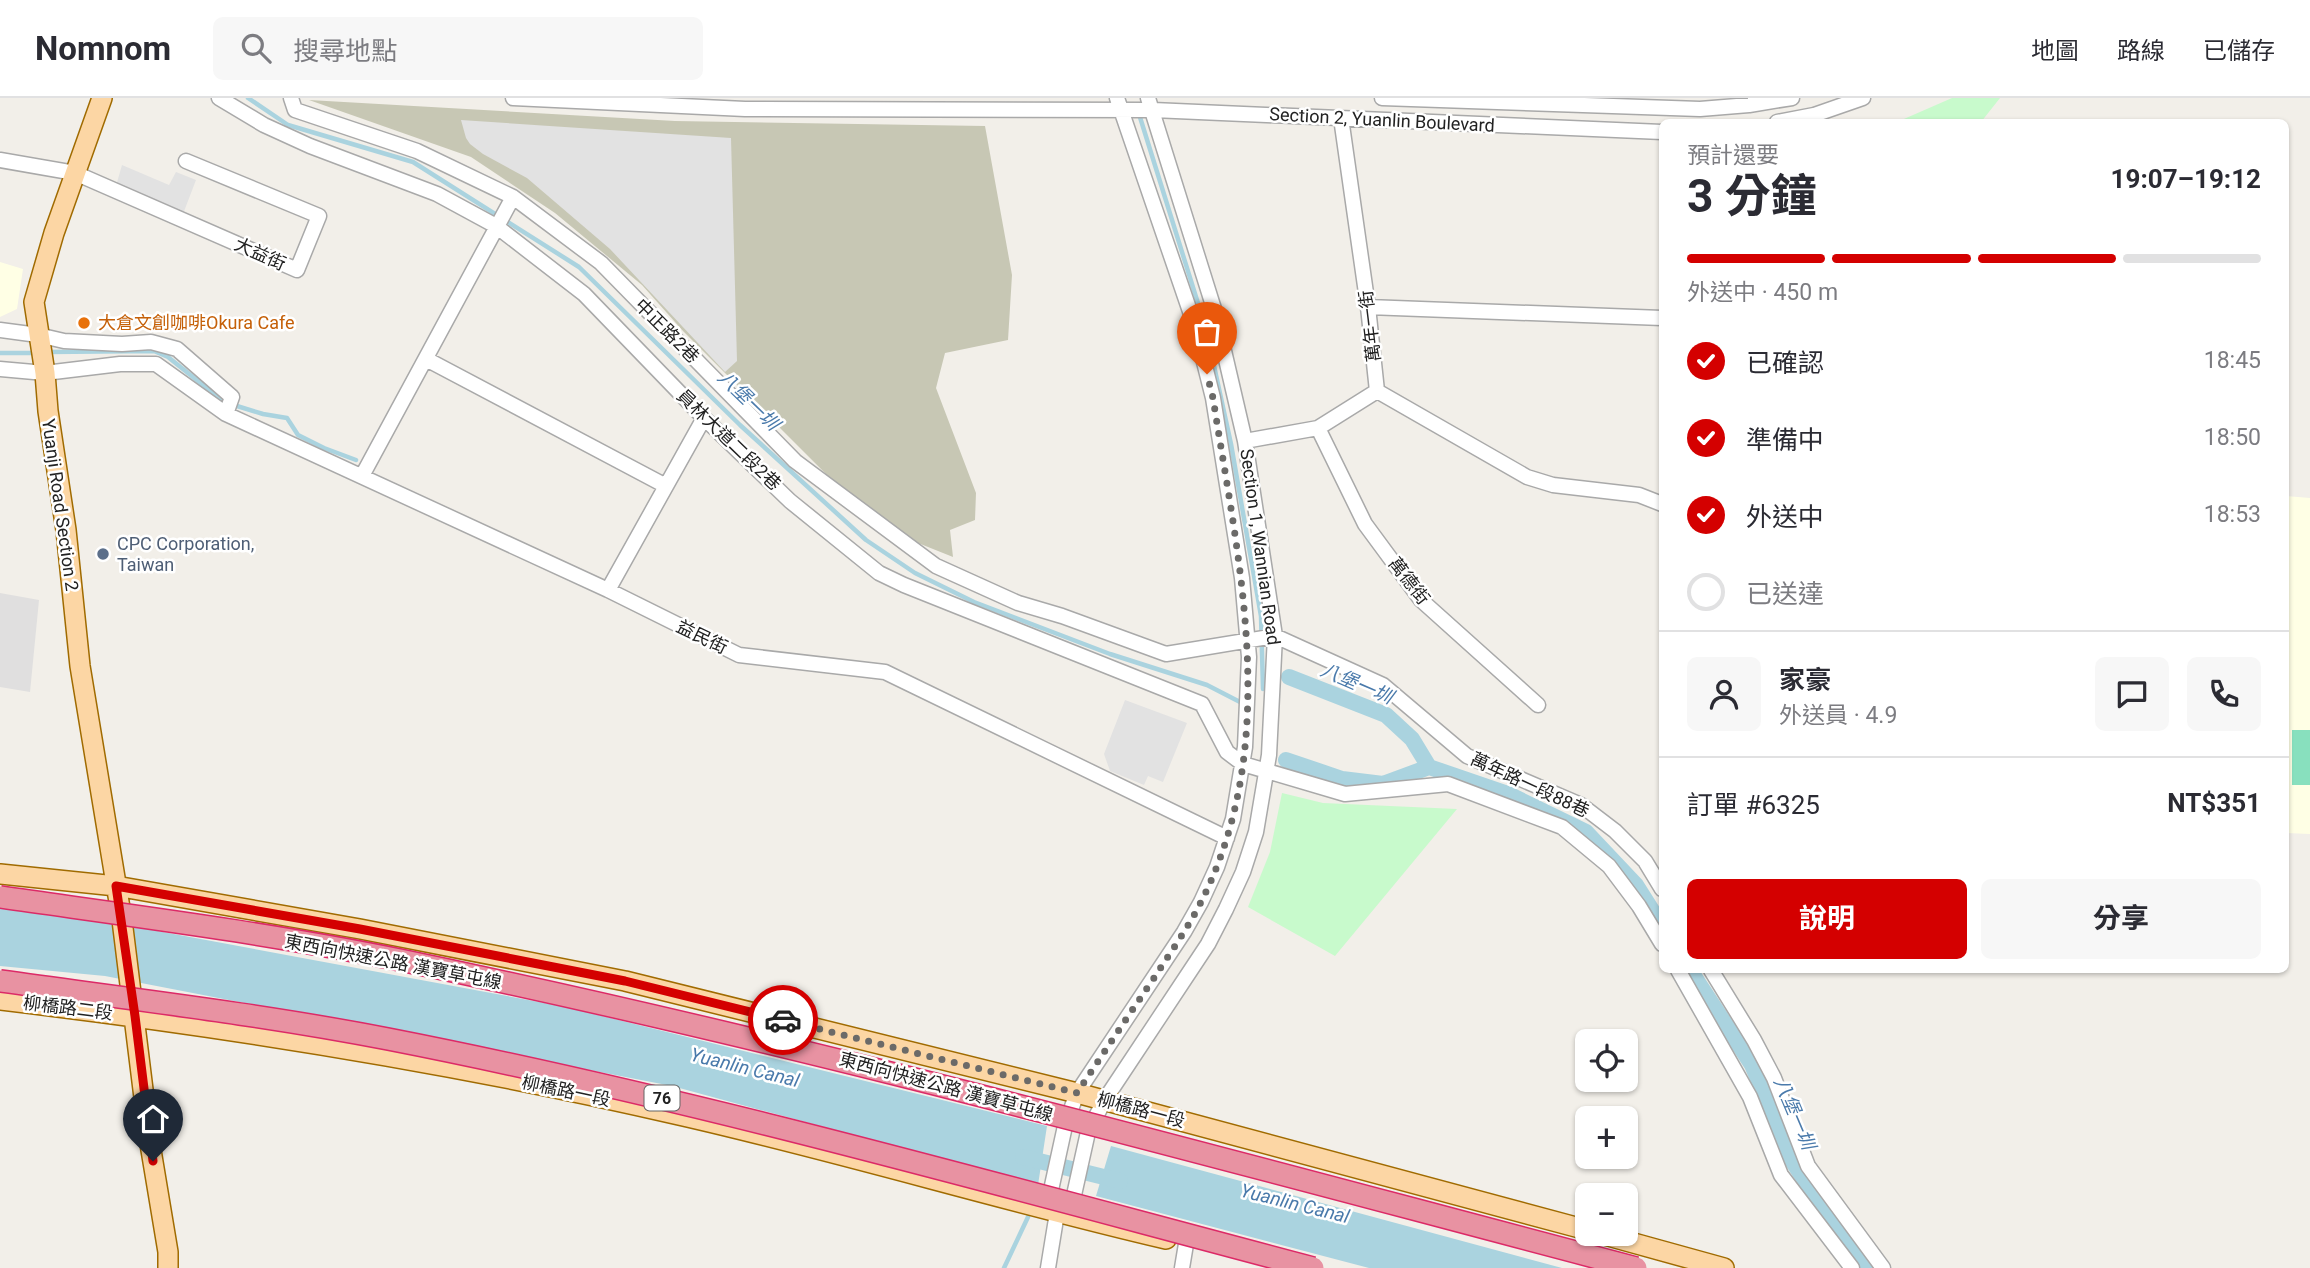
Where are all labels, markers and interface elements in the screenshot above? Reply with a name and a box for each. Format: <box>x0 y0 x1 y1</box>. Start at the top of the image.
search box <box>213 17 703 80</box>
text: Nomnom <box>35 29 171 68</box>
icon: search <box>237 29 275 67</box>
text: 搜尋地點 <box>293 36 397 66</box>
text: 地圖 <box>2031 37 2079 65</box>
text: 路線 <box>2117 37 2165 65</box>
text: 已儲存 <box>2203 37 2275 65</box>
street label: Section 2, Yuanlin Boulevard <box>1269 103 1495 136</box>
text: 預計還要 <box>1687 142 1779 169</box>
text: 19:07–19:12 <box>2111 164 2261 194</box>
text: 3 分鐘 <box>1687 169 1817 223</box>
street label: 大益街 <box>231 233 289 274</box>
text: 外送中 · 450 m <box>1687 279 1838 306</box>
street label: 萬年一街 <box>1355 289 1384 363</box>
street label: 中正路2巷 <box>631 294 704 367</box>
pin <box>1177 302 1237 374</box>
place label: 大倉文創咖啡Okura Cafe <box>98 312 295 333</box>
icon: bag <box>1188 313 1226 351</box>
marker: 大倉文創咖啡Okura Cafe <box>76 315 92 331</box>
icon: check <box>1687 342 1725 380</box>
text: 18:45 <box>2204 347 2261 374</box>
text: 已確認 <box>1746 348 1824 378</box>
water label: 八堡一圳 <box>713 366 786 437</box>
street label: 員林大道二段2巷 <box>673 385 786 494</box>
street label: Yuanji Road Section 2 <box>38 417 83 592</box>
icon: check <box>1687 419 1725 457</box>
text: 18:50 <box>2204 424 2261 451</box>
text: 準備中 <box>1746 425 1824 455</box>
street label: Section 1, Wannian Road <box>1236 447 1285 646</box>
icon: check <box>1687 496 1725 534</box>
text: 18:53 <box>2204 501 2261 528</box>
text: 外送中 <box>1746 502 1824 532</box>
place label: CPC Corporation, Taiwan <box>117 533 254 575</box>
marker: CPC Corporation, Taiwan <box>95 546 111 562</box>
street label: 萬德街 <box>1384 553 1434 608</box>
text: 已送達 <box>1746 579 1824 609</box>
street label: 益民街 <box>673 615 731 658</box>
button: person <box>1687 657 1761 731</box>
button: chat <box>2095 657 2169 731</box>
button: phone <box>2187 657 2261 731</box>
water label: 八堡一圳 <box>1317 658 1399 710</box>
text: 家豪 <box>1779 665 1831 695</box>
text: 外送員 · 4.9 <box>1779 702 1897 729</box>
street label: 萬年路一段88巷 <box>1468 748 1593 821</box>
text: NT$351 <box>2167 788 2261 818</box>
text: 訂單 #6325 <box>1687 790 1820 820</box>
button: 說明 <box>1687 879 1967 959</box>
button: 分享 <box>1981 879 2261 959</box>
street label: 東西向快速公路 漢寶草屯線 <box>283 930 503 993</box>
courier <box>748 985 818 1055</box>
street label: 柳橋路二段 <box>22 992 114 1023</box>
icon: car <box>764 1001 802 1039</box>
map controls <box>1575 1029 1638 1246</box>
button: locate <box>1575 1029 1638 1092</box>
water label: Yuanlin Canal <box>688 1043 802 1092</box>
street label: 東西向快速公路 漢寶草屯線 <box>837 1048 1055 1125</box>
street label: 柳橋路一段 <box>520 1071 612 1110</box>
water label: 八堡一圳 <box>1769 1074 1821 1155</box>
road number: 76 <box>644 1086 680 1110</box>
street label: 柳橋路一段 <box>1095 1088 1187 1131</box>
pin <box>123 1089 183 1161</box>
icon: home <box>134 1100 172 1138</box>
button: + <box>1575 1106 1638 1169</box>
water label: Yuanlin Canal <box>1238 1179 1352 1228</box>
button: − <box>1575 1183 1638 1246</box>

